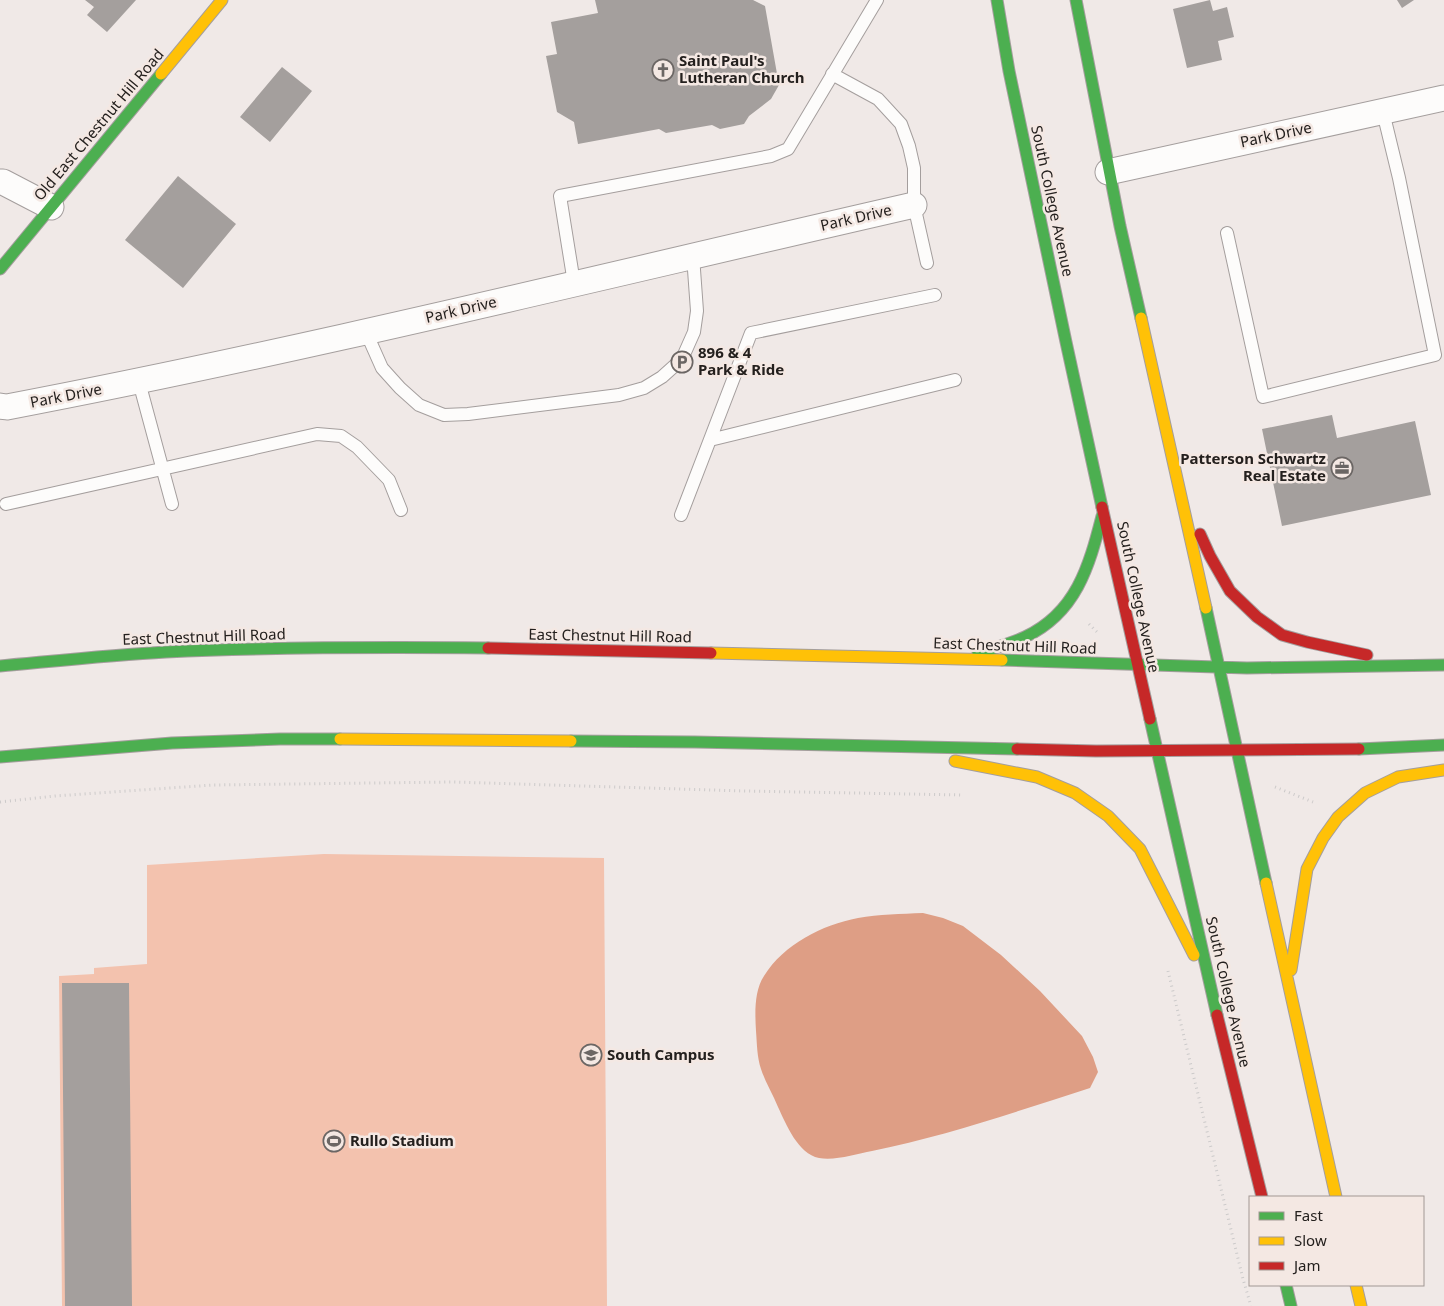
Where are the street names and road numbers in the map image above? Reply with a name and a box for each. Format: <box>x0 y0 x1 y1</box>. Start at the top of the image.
street label: Old East Chestnut Hill Road <box>29 44 168 204</box>
street label: Park Drive <box>1238 117 1313 151</box>
street label: South College Avenue <box>1027 123 1079 278</box>
street label: Park Drive <box>818 199 893 235</box>
street label: Park Drive <box>423 291 498 327</box>
street label: Park Drive <box>28 378 103 412</box>
street label: South College Avenue <box>1113 519 1165 674</box>
street label: East Chestnut Hill Road <box>122 623 286 649</box>
street label: East Chestnut Hill Road <box>528 624 692 646</box>
street label: East Chestnut Hill Road <box>933 632 1097 658</box>
street label: South College Avenue <box>1202 914 1256 1069</box>

